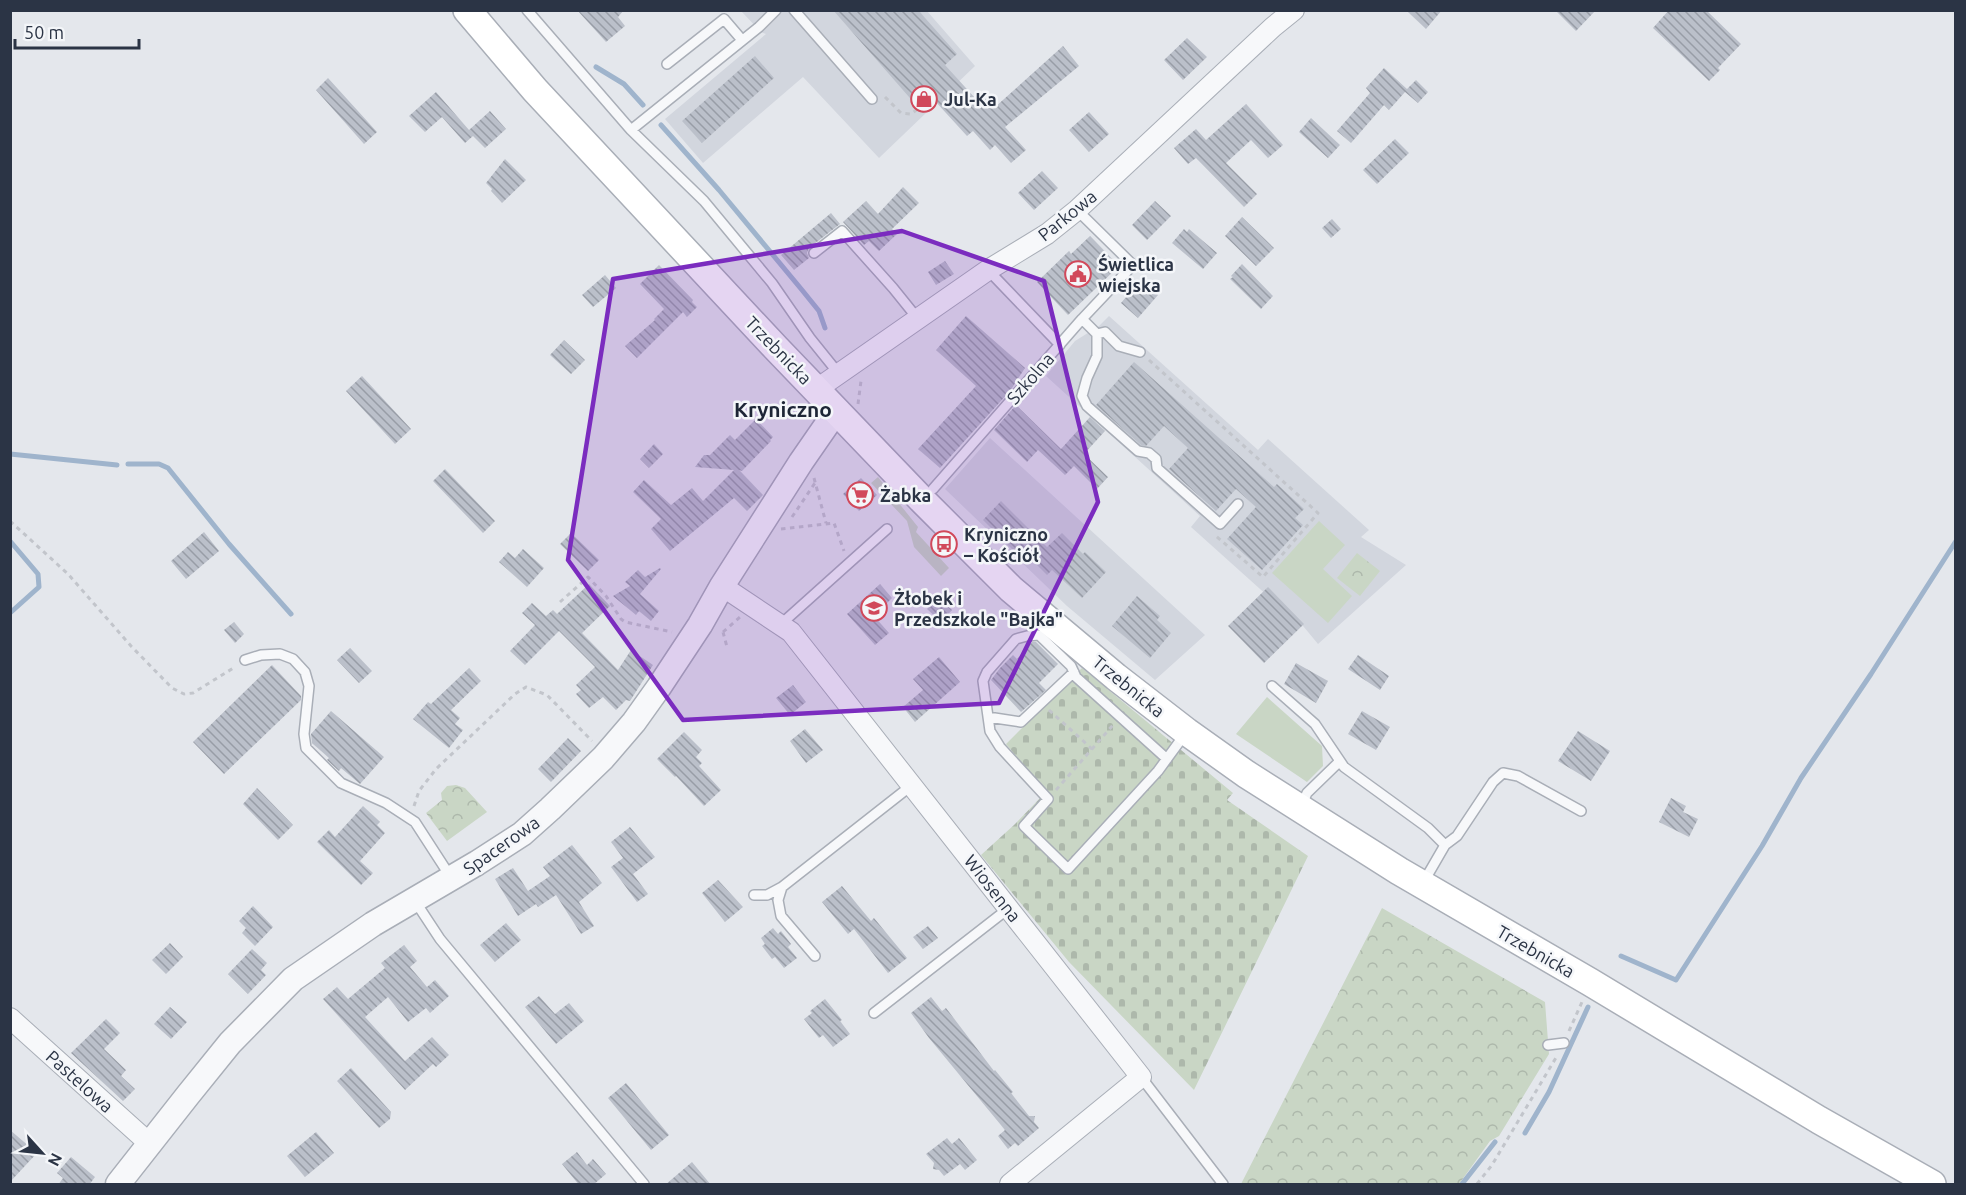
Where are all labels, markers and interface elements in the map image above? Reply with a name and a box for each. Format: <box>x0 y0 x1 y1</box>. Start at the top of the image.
scale bar <box>15 12 140 50</box>
text: 50 m <box>24 22 64 42</box>
shop icon: Jul-Ka <box>909 84 939 114</box>
place label: Jul-Ka <box>944 89 997 109</box>
street label: Parkowa <box>1034 185 1100 245</box>
place label: Świetlica wiejska <box>1098 253 1174 295</box>
public building icon: Świetlica wiejska <box>1063 259 1093 289</box>
street label: Trzebnicka <box>742 312 816 388</box>
street label: Szkolna <box>1002 348 1058 408</box>
district label: Kryniczno <box>734 397 832 421</box>
supermarket icon: Żabka <box>845 480 875 510</box>
place label: Żabka <box>880 485 931 505</box>
place label: Kryniczno – Kościół <box>964 524 1048 565</box>
bus stop icon: Kryniczno – Kościół <box>929 529 959 559</box>
place label: Żłobek i Przedszkole "Bajka" <box>894 588 1063 629</box>
school or university icon: Żłobek i Przedszkole "Bajka" <box>859 593 889 623</box>
street label: Trzebnicka <box>1089 651 1169 721</box>
street label: Spacerowa <box>459 812 543 878</box>
street label: Wiosenna <box>961 851 1025 925</box>
street label: Trzebnicka <box>1494 921 1578 981</box>
street label: Pastelowa <box>42 1046 118 1116</box>
north arrow <box>12 1123 72 1183</box>
text: N <box>45 1150 66 1169</box>

